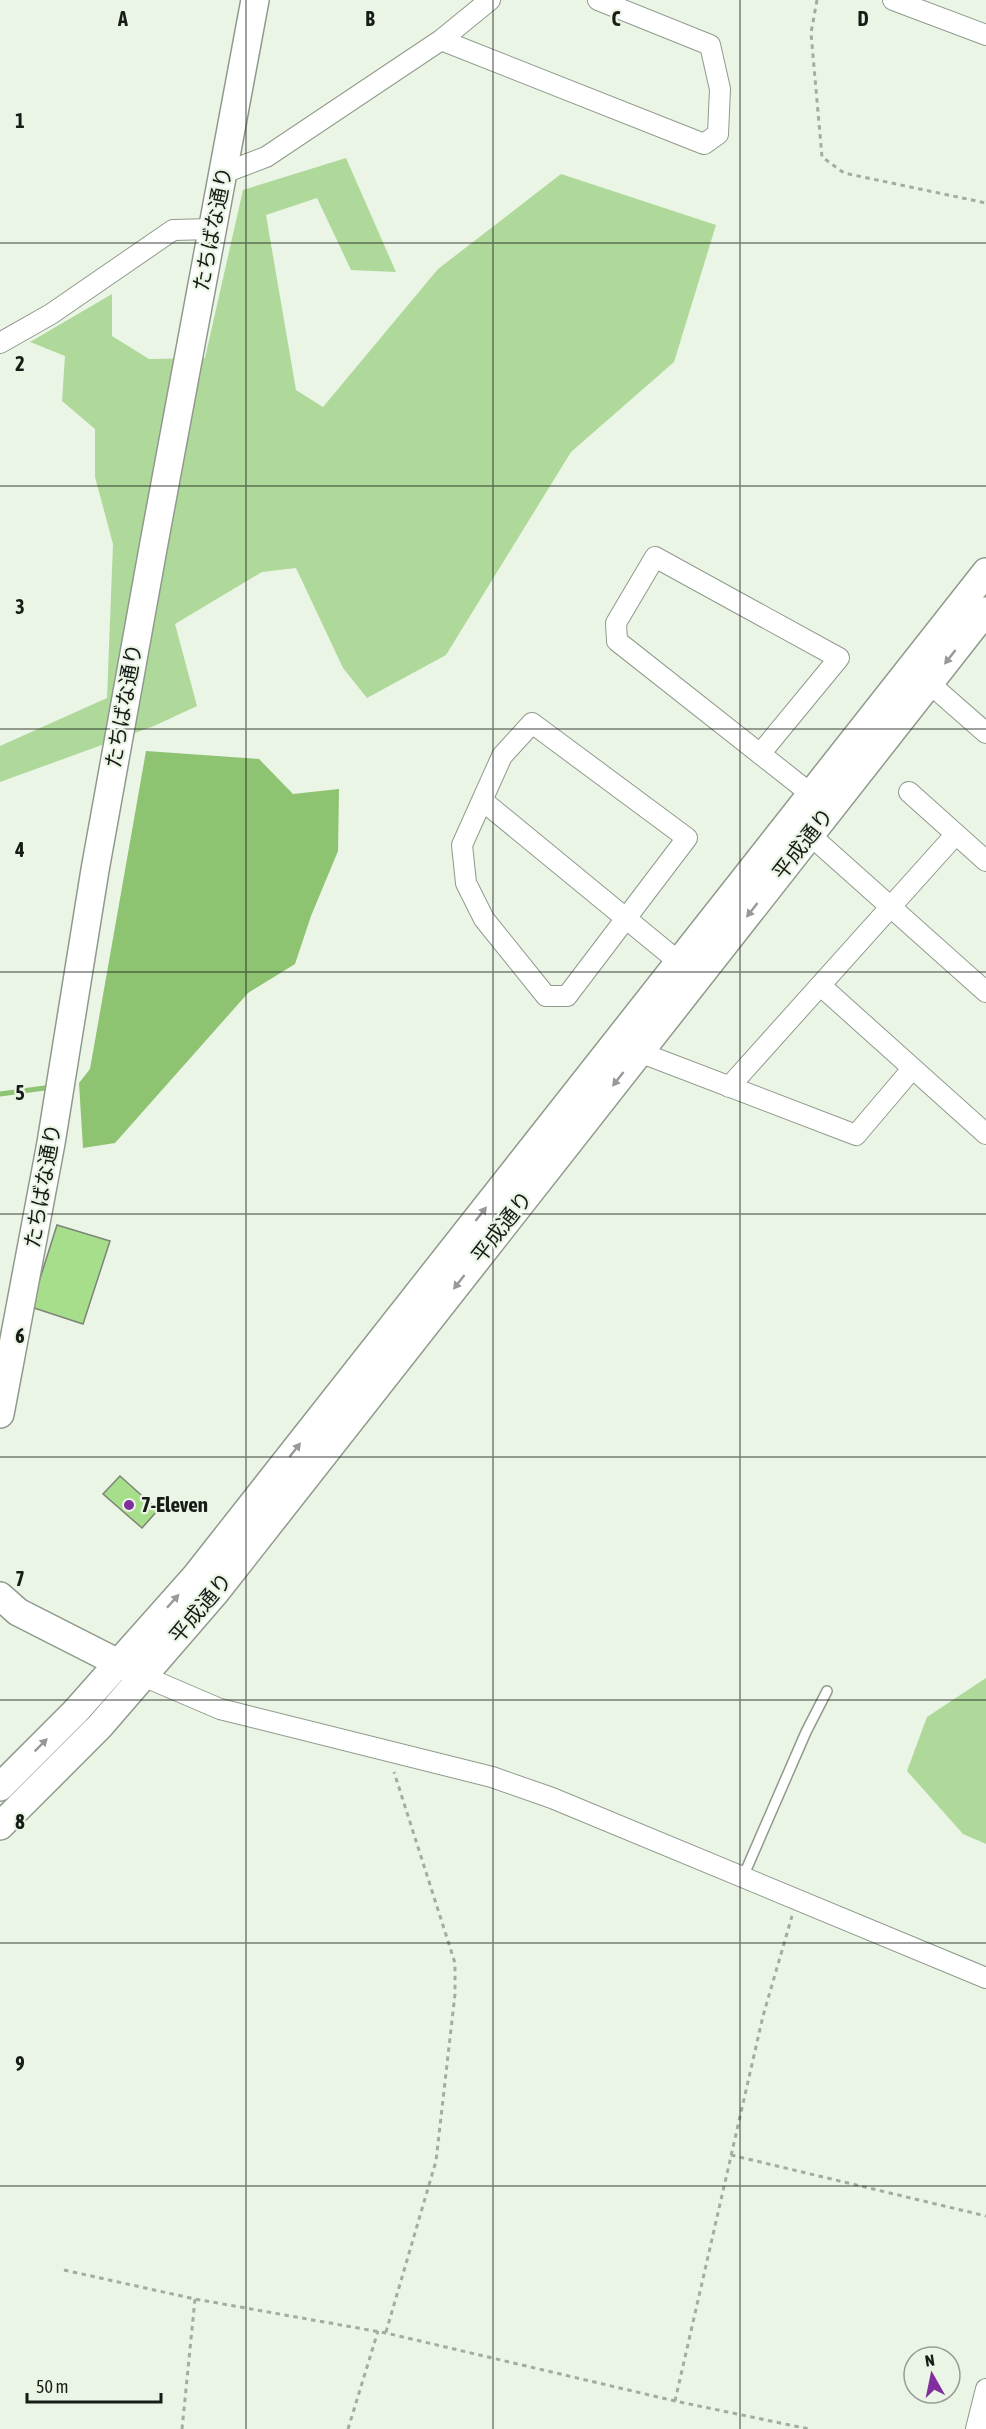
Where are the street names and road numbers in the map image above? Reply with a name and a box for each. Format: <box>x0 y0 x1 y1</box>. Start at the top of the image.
street label: たちばな通り <box>188 165 236 293</box>
street label: たちばな通り <box>100 642 146 770</box>
street label: 平成通り <box>767 803 838 884</box>
street label: たちばな通り <box>19 1122 65 1250</box>
street label: 平成通り <box>466 1186 537 1267</box>
street label: 平成通り <box>164 1567 236 1647</box>

